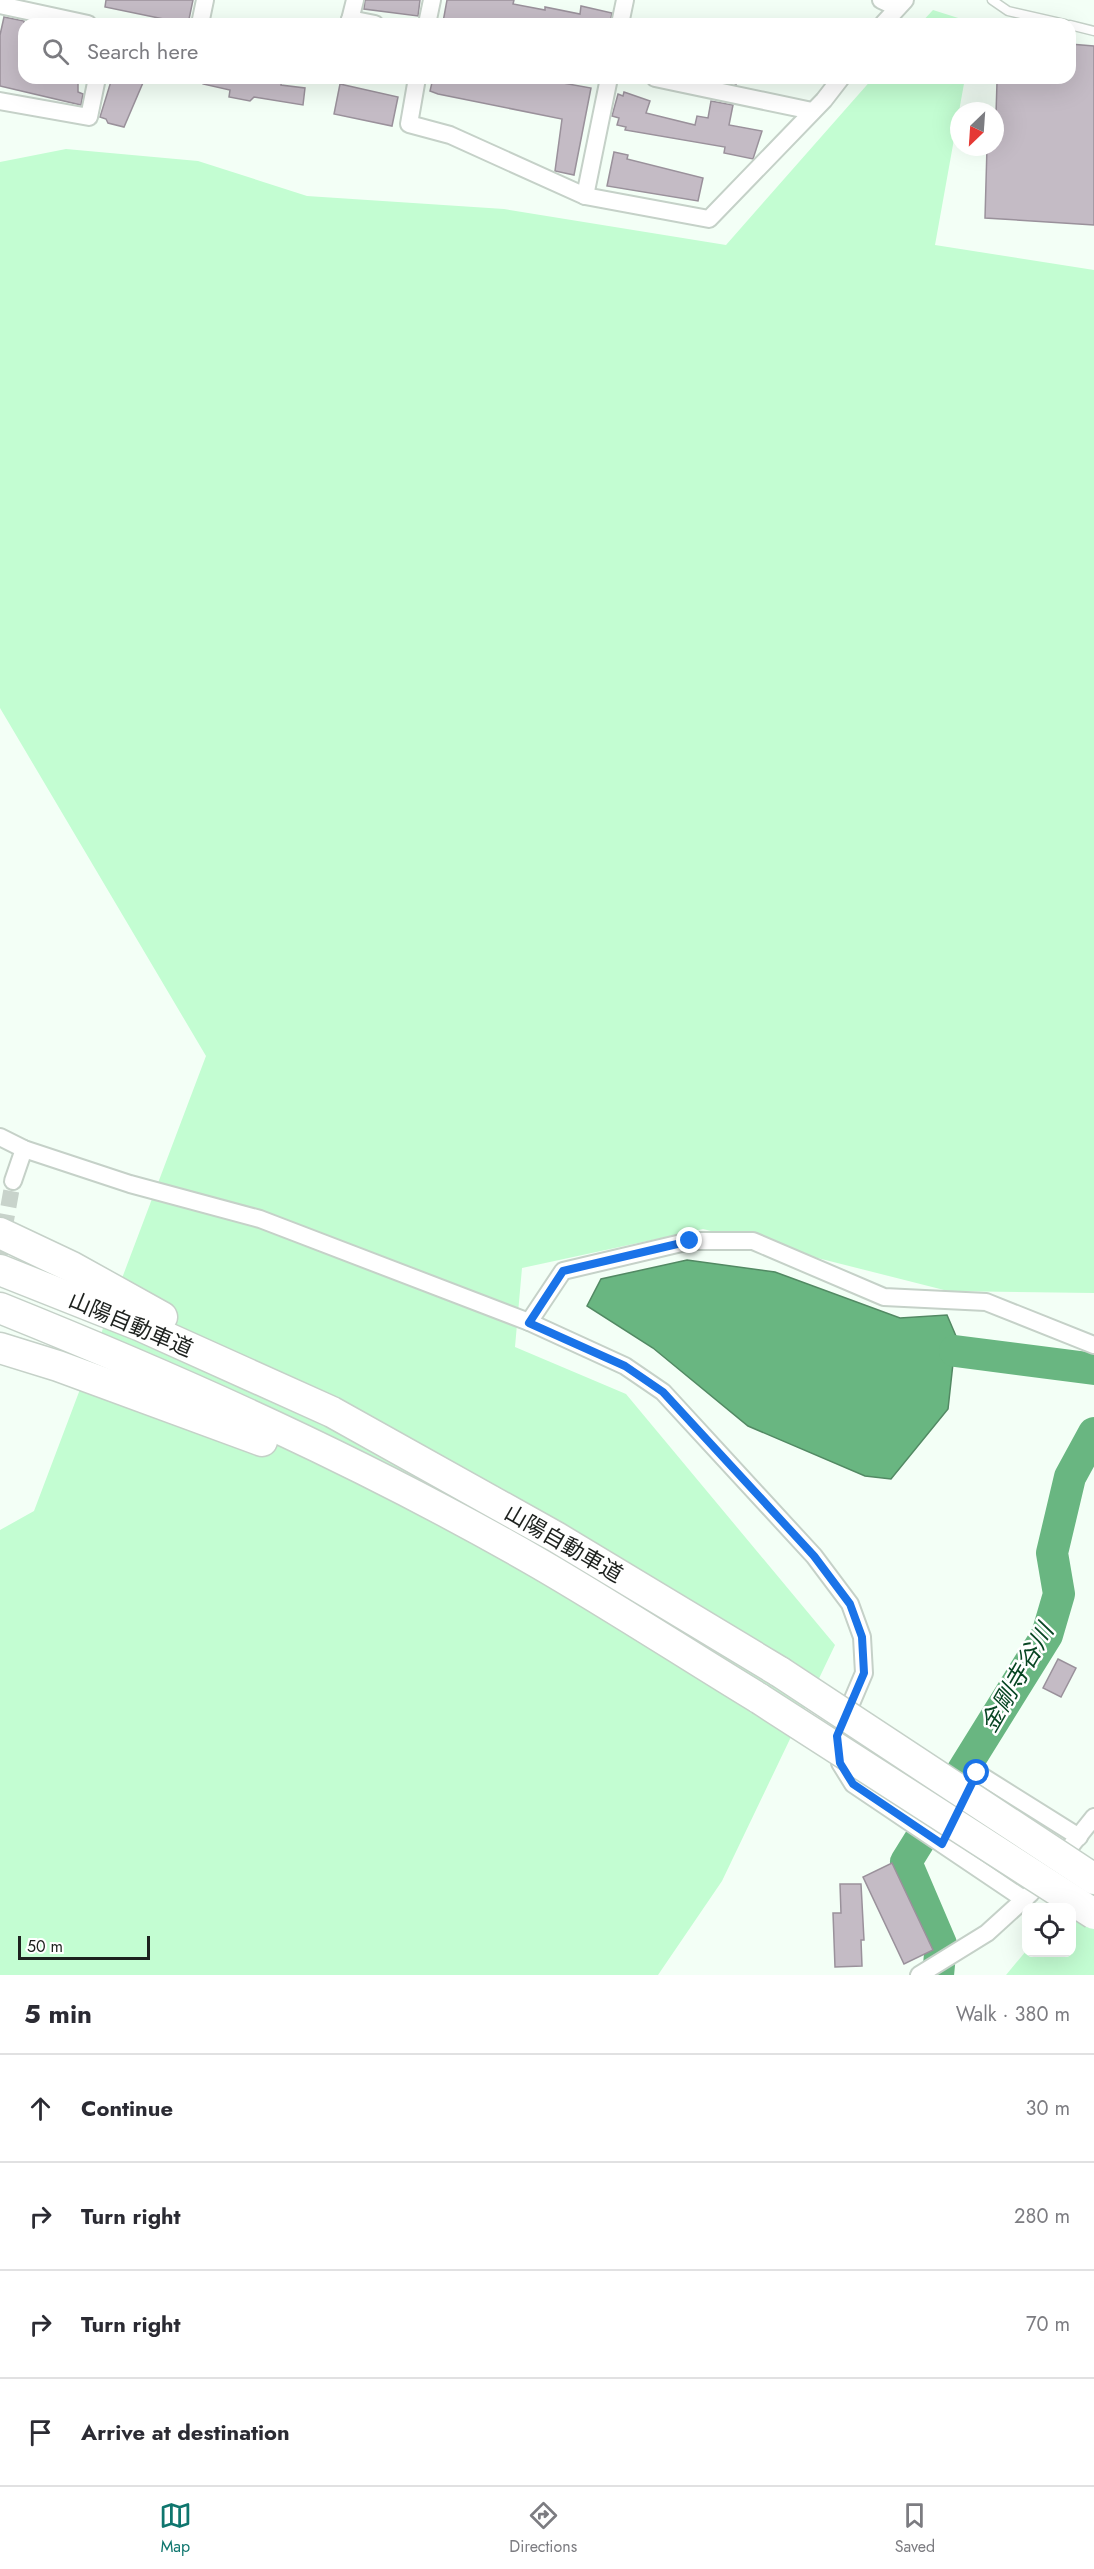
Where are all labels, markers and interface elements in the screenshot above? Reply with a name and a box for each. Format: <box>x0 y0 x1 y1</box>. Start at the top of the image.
search box <box>18 18 1076 84</box>
icon: search <box>39 35 72 68</box>
text: Search here <box>87 35 198 67</box>
north arrow <box>950 102 1004 156</box>
route end <box>676 1227 702 1253</box>
street label: 山陽自動車道 <box>64 1283 198 1365</box>
street label: 山陽自動車道 <box>499 1496 629 1590</box>
water label: 金剛寺谷川 <box>971 1614 1063 1738</box>
route start <box>963 1759 989 1785</box>
map controls <box>1022 1903 1076 1957</box>
button: locate <box>1022 1903 1076 1957</box>
scale bar <box>18 1933 150 1960</box>
text: 50 m <box>27 1935 63 1958</box>
text: 5 min <box>24 1995 92 2033</box>
text: Walk · 380 m <box>956 2000 1070 2029</box>
icon: ahead <box>24 2092 57 2125</box>
text: Continue <box>81 2092 173 2124</box>
text: 30 m <box>1025 2094 1070 2123</box>
icon: right <box>24 2200 57 2233</box>
text: Turn right <box>81 2200 181 2232</box>
text: 280 m <box>1014 2202 1070 2231</box>
icon: right <box>24 2308 57 2341</box>
text: Turn right <box>81 2308 181 2340</box>
text: 70 m <box>1026 2310 1070 2339</box>
icon: arrive <box>24 2416 57 2449</box>
text: Arrive at destination <box>81 2416 290 2448</box>
tab: Map <box>159 2499 192 2558</box>
tab: Directions <box>509 2499 577 2558</box>
tab: Saved <box>895 2499 935 2558</box>

